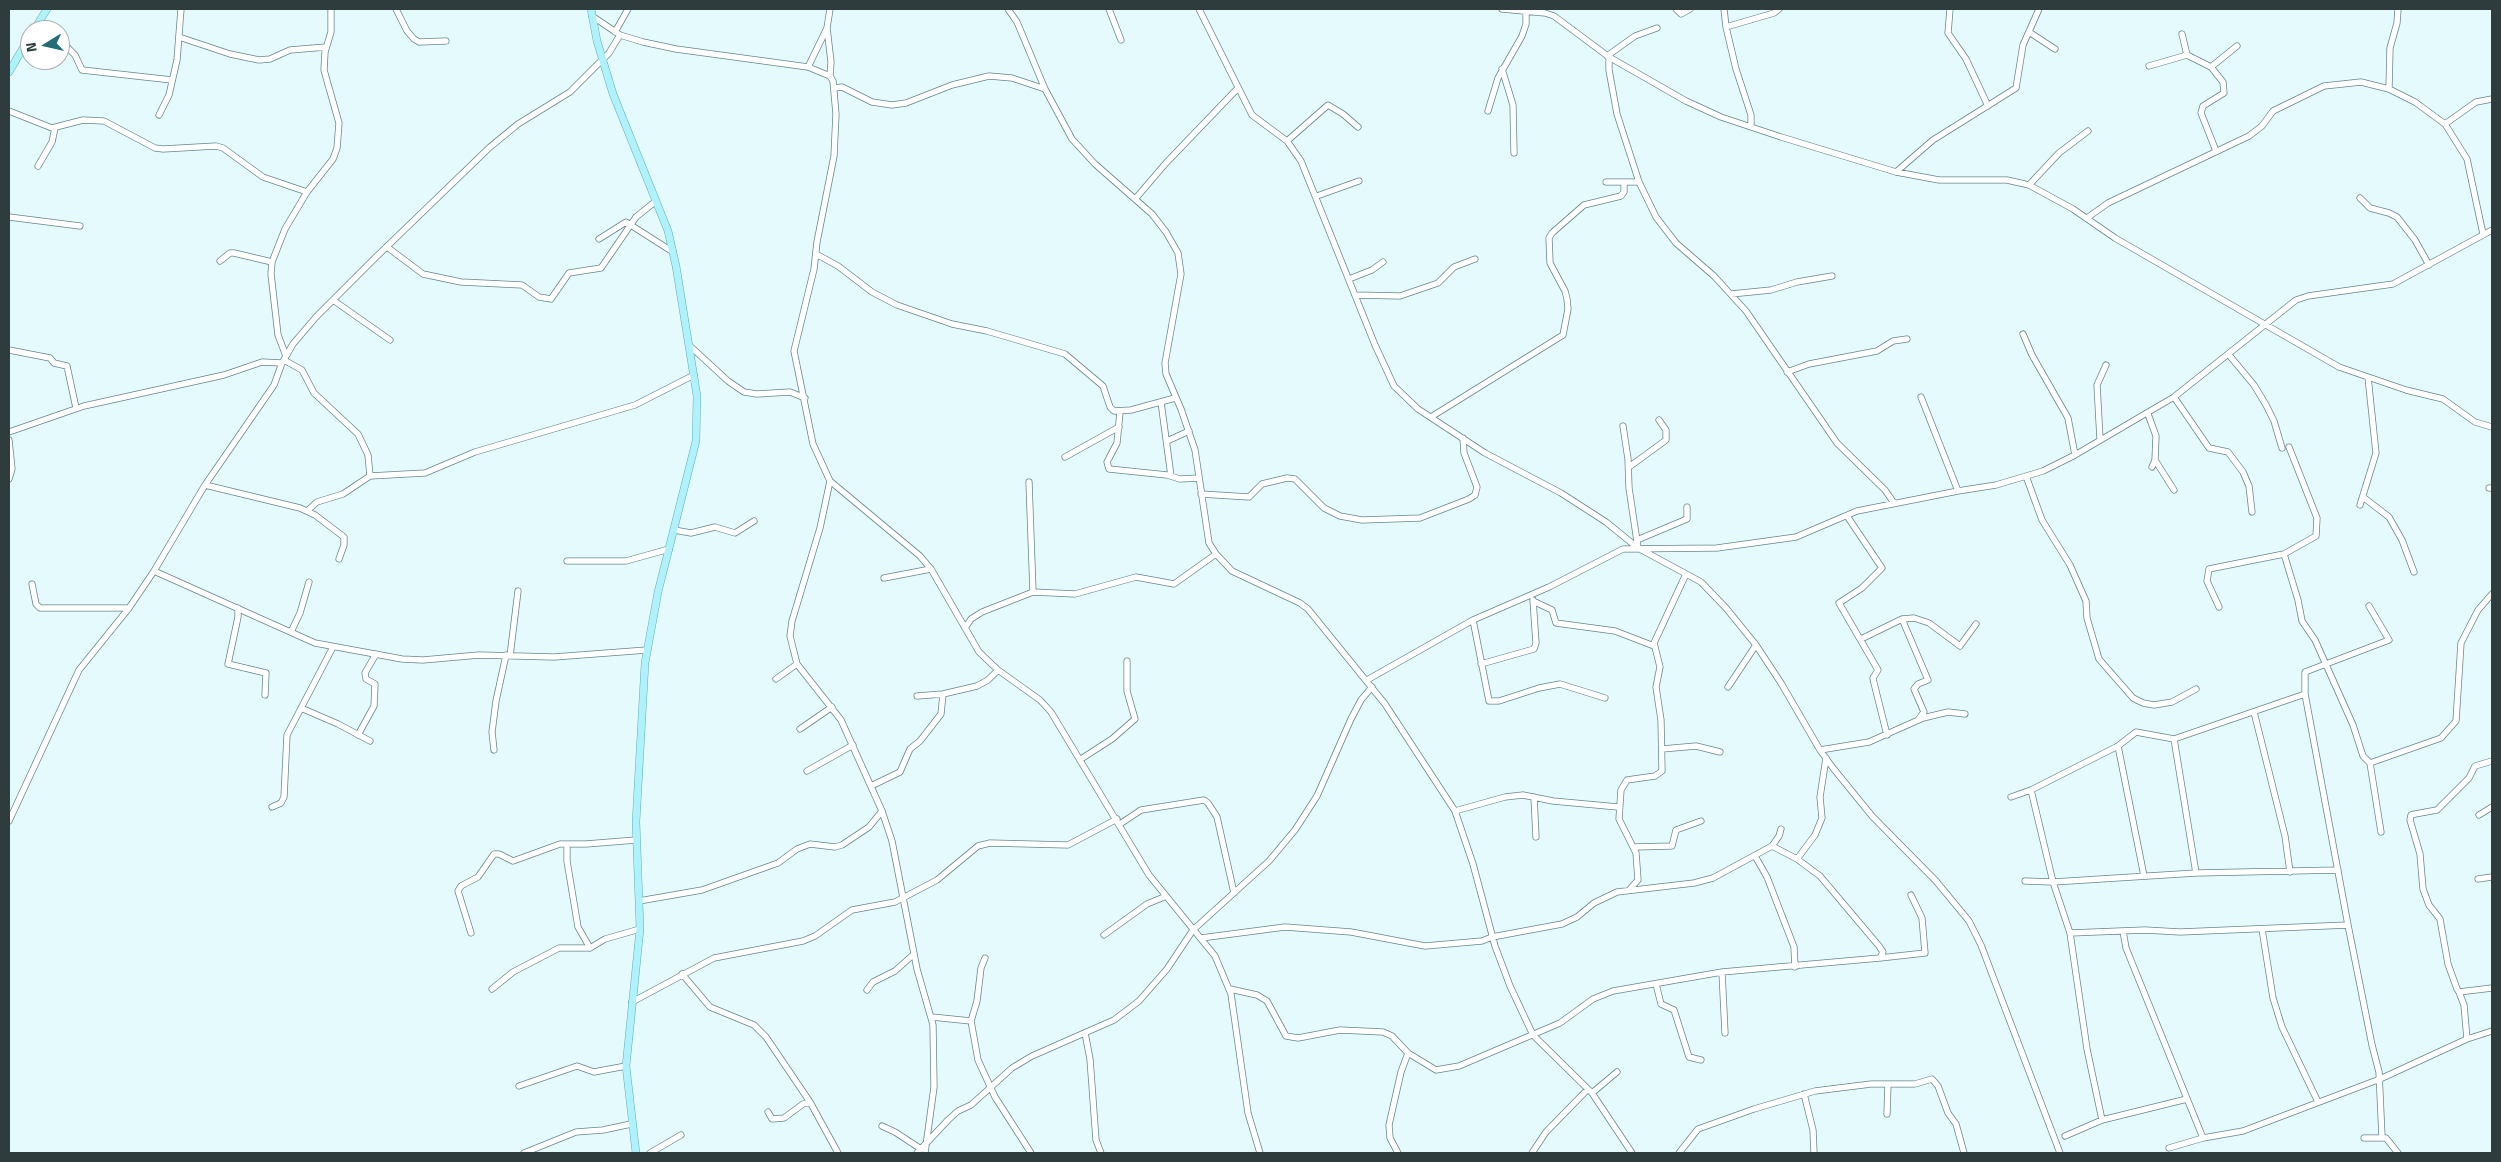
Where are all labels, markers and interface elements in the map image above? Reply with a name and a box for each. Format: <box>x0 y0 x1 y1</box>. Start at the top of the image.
north arrow <box>20 20 70 70</box>
text: N <box>20 41 42 54</box>

